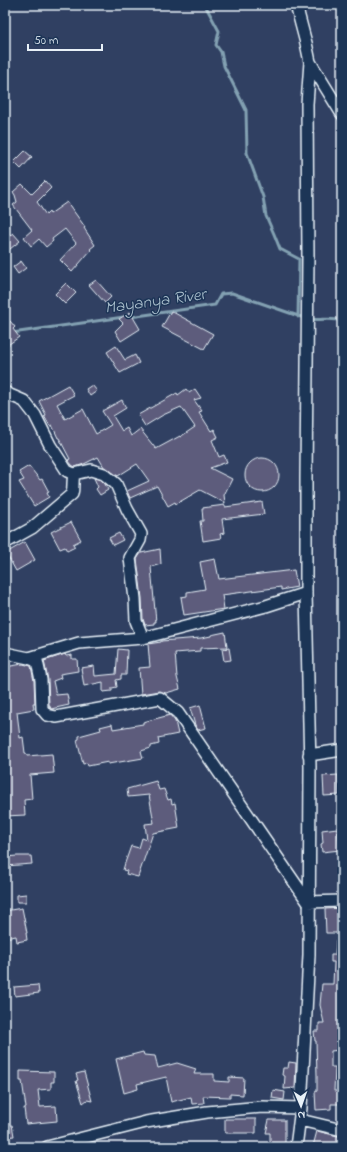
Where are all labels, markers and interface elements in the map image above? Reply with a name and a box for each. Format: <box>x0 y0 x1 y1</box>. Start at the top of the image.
scale bar <box>28 26 102 52</box>
text: 50 m <box>34 32 58 50</box>
water label: Mayanya River <box>103 282 210 322</box>
north arrow <box>281 1086 321 1126</box>
text: N <box>297 1107 305 1123</box>

